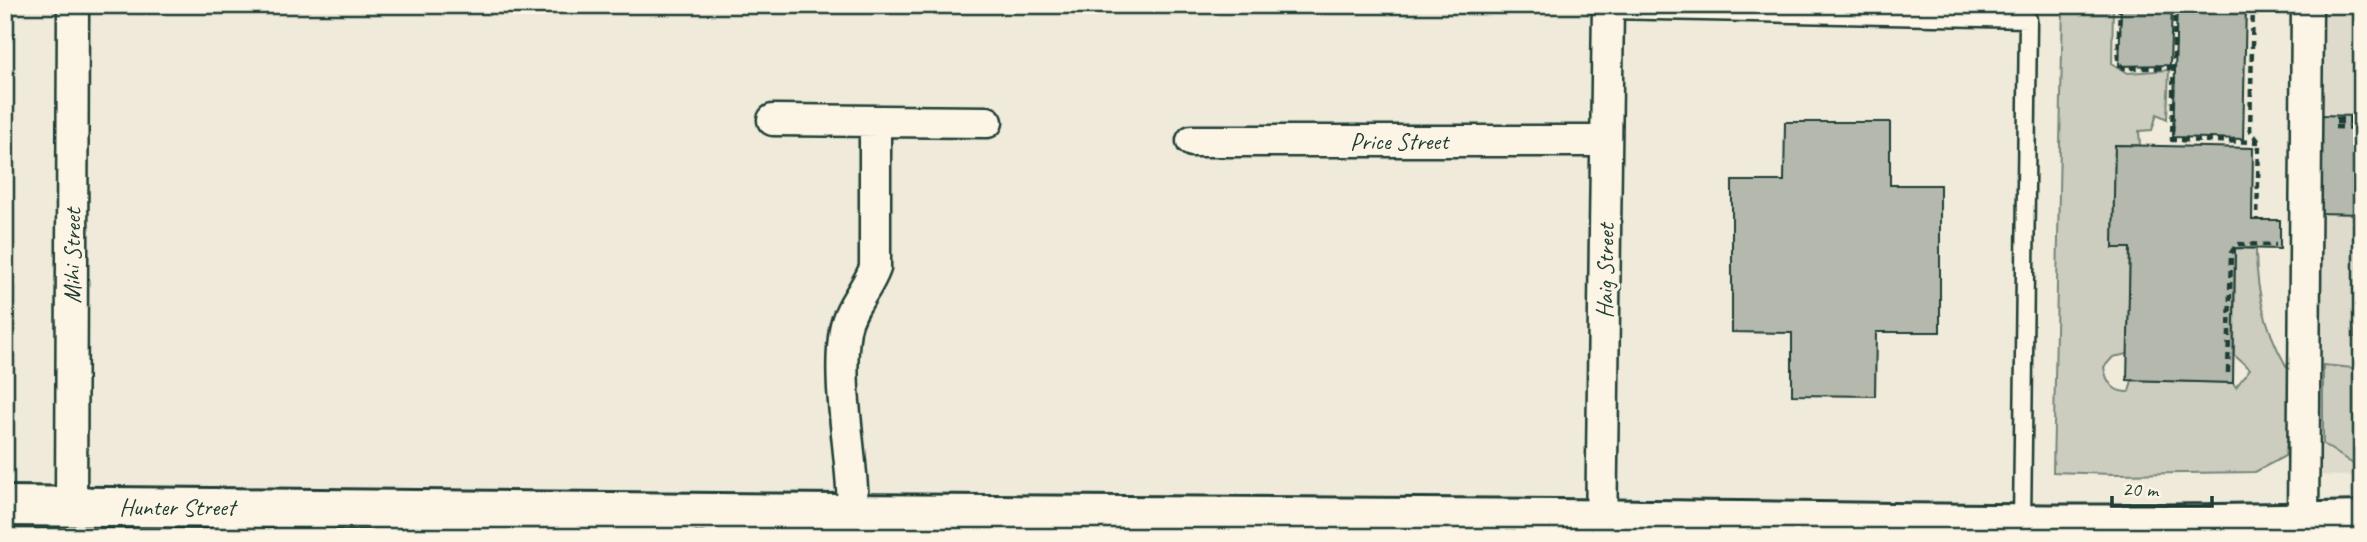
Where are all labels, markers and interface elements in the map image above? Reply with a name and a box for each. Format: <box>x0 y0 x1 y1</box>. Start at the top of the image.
street label: Price Street <box>1350 126 1450 156</box>
street label: Mihi Street <box>57 206 87 304</box>
street label: Haig Street <box>1589 221 1621 319</box>
scale bar <box>2112 465 2211 509</box>
text: 20 m <box>2122 476 2160 502</box>
street label: Hunter Street <box>119 492 238 522</box>

